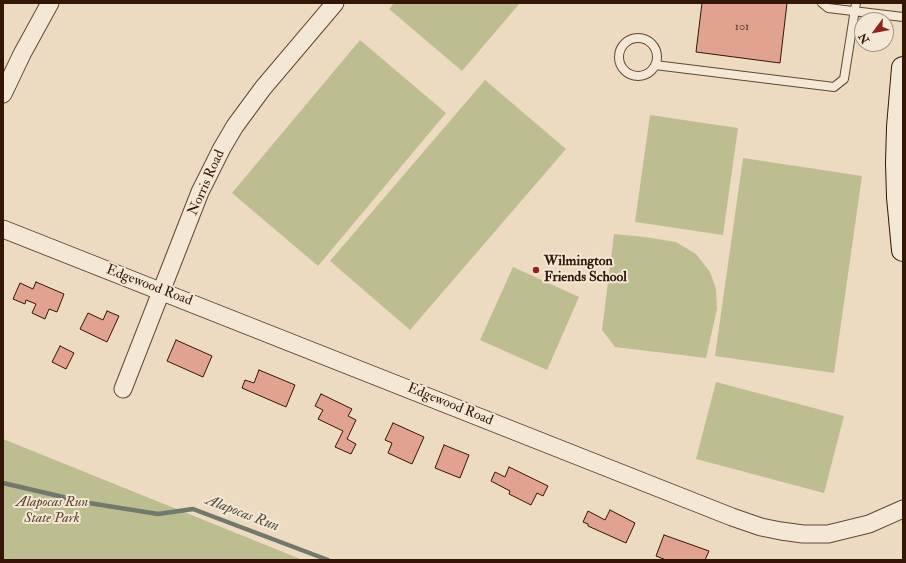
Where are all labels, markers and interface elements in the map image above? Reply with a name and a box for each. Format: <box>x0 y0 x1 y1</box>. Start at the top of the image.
north arrow <box>854 12 894 52</box>
house number: 101 <box>735 20 749 34</box>
text: N <box>856 30 872 46</box>
street label: Norris Road <box>185 148 229 218</box>
place label: Wilmington Friends School <box>544 254 627 286</box>
street label: Edgewood Road <box>104 262 194 310</box>
marker: Wilmington Friends School <box>531 265 541 275</box>
street label: Edgewood Road <box>405 380 495 430</box>
water label: Alapocas Run <box>203 492 281 536</box>
park label: Alapocas Run State Park <box>16 495 88 528</box>

